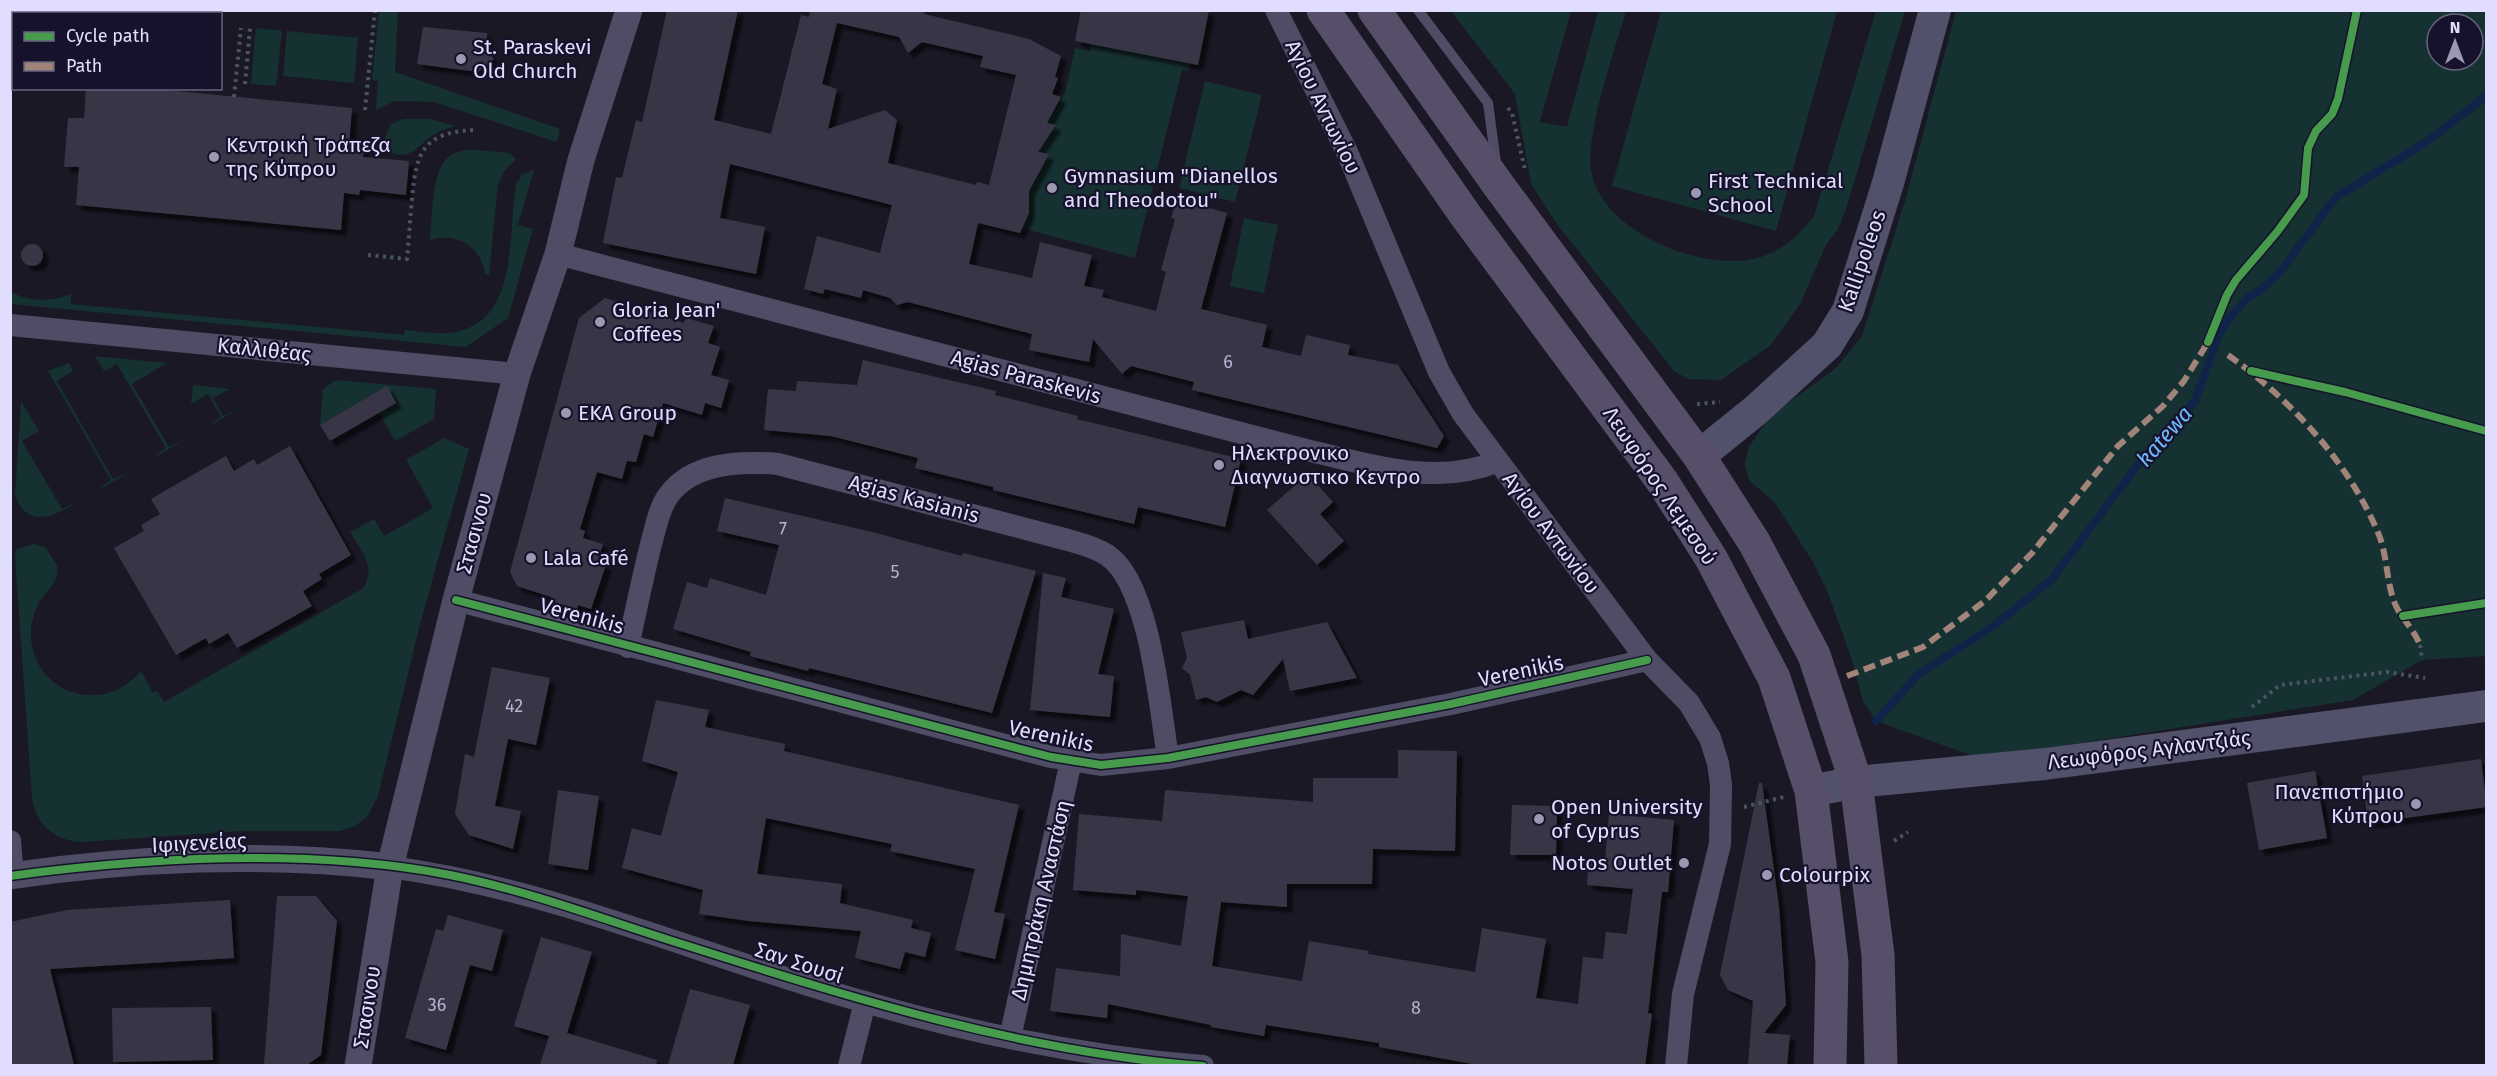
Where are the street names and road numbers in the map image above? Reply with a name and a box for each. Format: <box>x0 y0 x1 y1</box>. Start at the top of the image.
street label: Αγίου Αντωνίου <box>1279 36 1367 178</box>
street label: Kallipoleos <box>1832 206 1892 315</box>
street label: Καλλιθέας <box>216 332 312 368</box>
street label: Agias Paraskevis <box>948 344 1104 410</box>
street label: Λεωφόρος Λεμεσού <box>1597 402 1723 570</box>
street label: Αγίου Αντωνίου <box>1497 467 1605 599</box>
street label: Agias Kasianis <box>846 469 982 529</box>
street label: Στασινου <box>451 489 497 577</box>
street label: Verenikis <box>537 592 627 640</box>
street label: Verenikis <box>1476 649 1566 693</box>
street label: Verenikis <box>1006 714 1096 758</box>
street label: Λεωφόρος Αγλαντζιάς <box>2046 725 2252 775</box>
street label: Δημητράκη Αναστάση <box>1005 797 1077 1003</box>
street label: Ιφιγενείας <box>151 828 247 858</box>
street label: Σαν Σουσί <box>752 937 846 989</box>
street label: Στασινου <box>348 964 386 1050</box>

